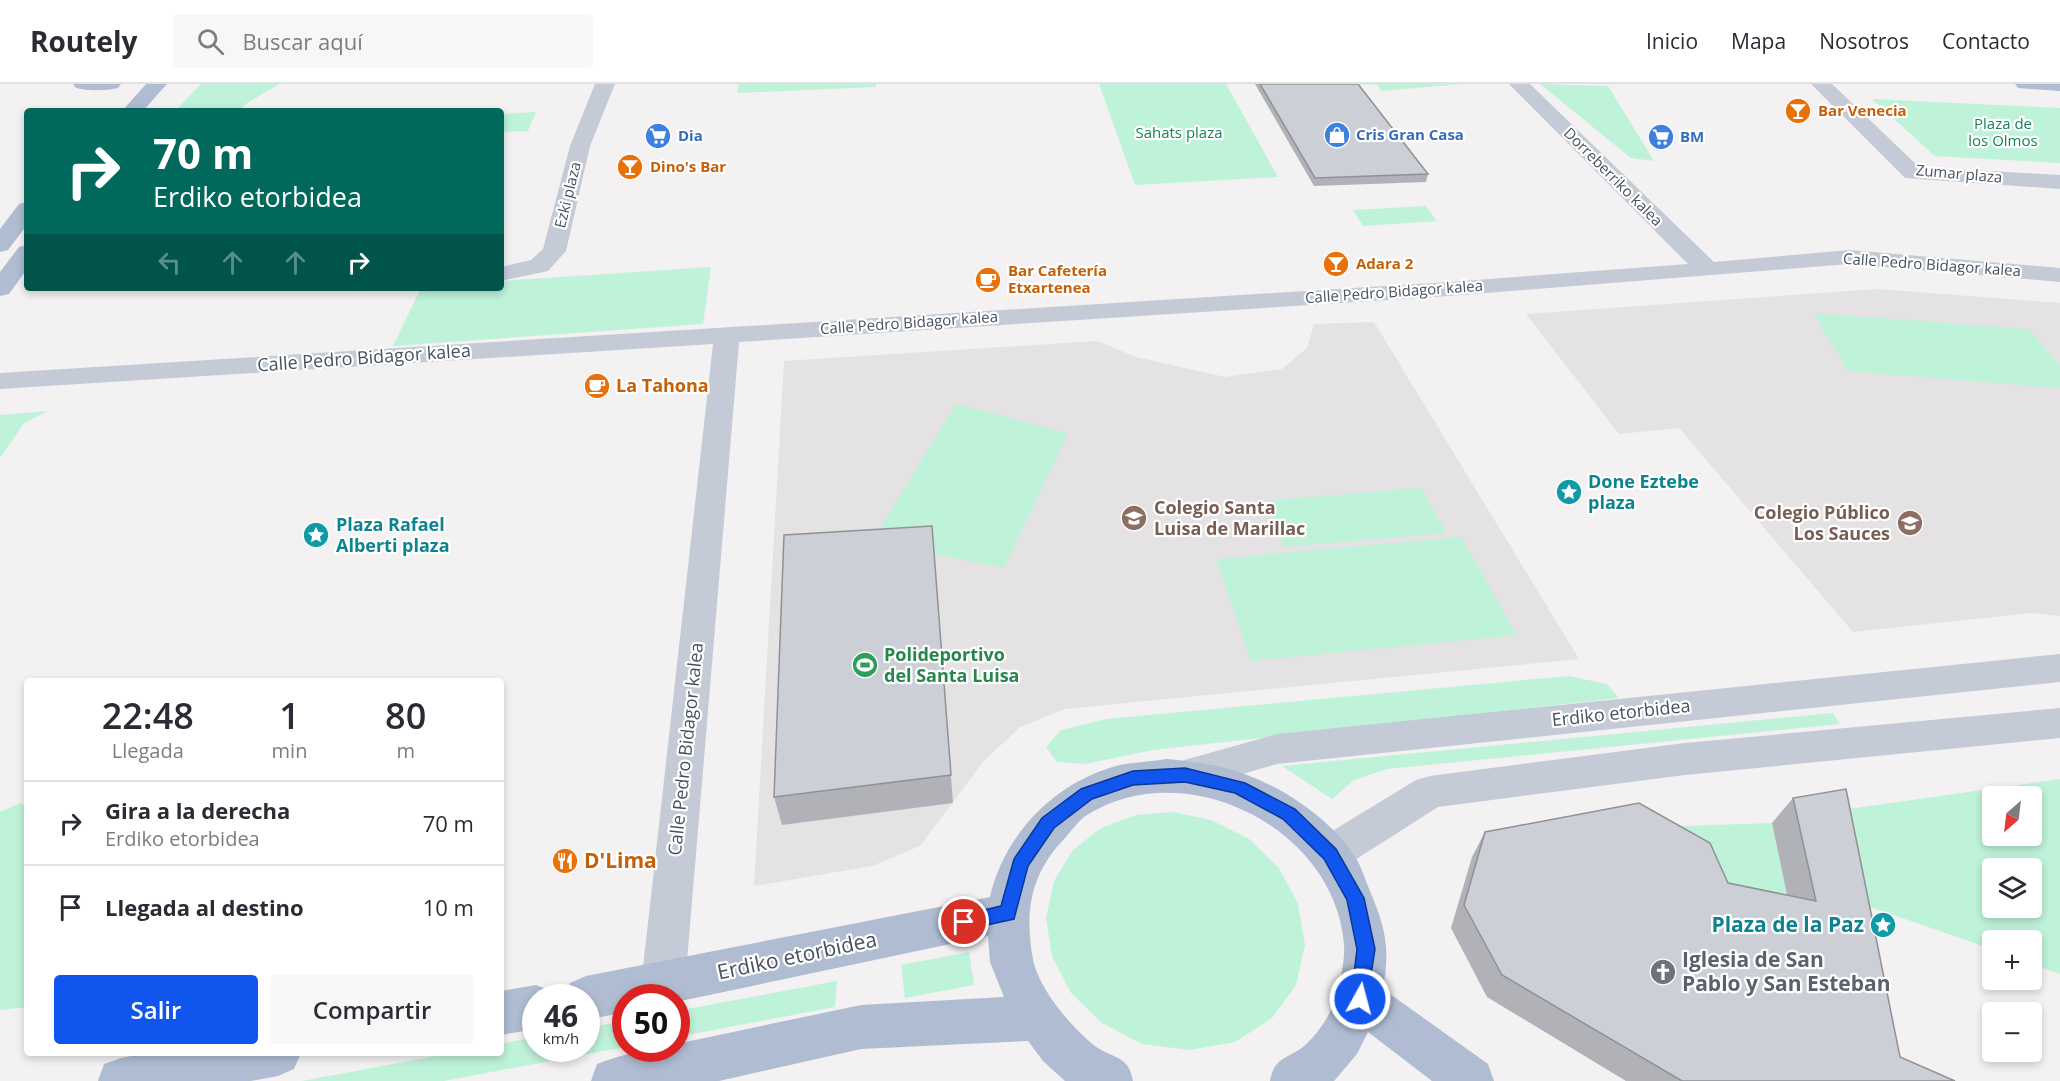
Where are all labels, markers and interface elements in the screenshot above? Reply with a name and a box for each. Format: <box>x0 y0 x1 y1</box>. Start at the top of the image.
search box <box>173 14 593 68</box>
text: Routely <box>30 22 137 60</box>
icon: search <box>194 25 227 58</box>
text: Buscar aquí <box>242 26 363 56</box>
text: Inicio <box>1646 27 1698 55</box>
text: Mapa <box>1731 27 1786 55</box>
text: Nosotros <box>1819 27 1909 55</box>
text: Contacto <box>1942 27 2030 55</box>
bar icon: Bar Venecia <box>1783 96 1813 126</box>
place label: Bar Venecia <box>1818 100 1907 120</box>
park label: Plaza de los Olmos <box>1968 113 2038 150</box>
shop icon: Cris Gran Casa <box>1322 120 1352 150</box>
supermarket icon: Dia <box>643 121 673 151</box>
park label: Sahats plaza <box>1135 122 1223 142</box>
supermarket icon: BM <box>1646 122 1676 152</box>
street label: Dorreberriko kalea <box>1560 123 1667 230</box>
text: 70 m <box>153 124 253 181</box>
place label: Cris Gran Casa <box>1356 124 1464 144</box>
place label: Dia <box>678 125 703 145</box>
place label: BM <box>1680 126 1704 146</box>
icon: right <box>54 132 132 210</box>
bar icon: Dino's Bar <box>615 152 645 182</box>
place label: Dino's Bar <box>650 156 726 176</box>
street label: Zumar plaza <box>1915 159 2003 187</box>
street label: Ezki plaza <box>549 160 585 230</box>
text: Erdiko etorbidea <box>153 178 362 215</box>
icon: left <box>153 246 186 279</box>
icon: ahead <box>216 246 249 279</box>
icon: ahead <box>279 246 312 279</box>
icon: right <box>342 246 375 279</box>
street label: Calle Pedro Bidagor kalea <box>1842 248 2022 280</box>
bar icon: Adara 2 <box>1321 249 1351 279</box>
place label: Adara 2 <box>1356 253 1414 273</box>
place label: Bar Cafetería Etxartenea <box>1008 260 1107 297</box>
cafe icon: Bar Cafetería Etxartenea <box>973 265 1003 295</box>
street label: Calle Pedro Bidagor kalea <box>1304 275 1484 307</box>
street label: Calle Pedro Bidagor kalea <box>819 306 999 338</box>
street label: Calle Pedro Bidagor kalea <box>256 338 471 376</box>
cafe icon: La Tahona <box>582 371 612 401</box>
place label: La Tahona <box>616 373 709 397</box>
place label: Done Eztebe plaza <box>1588 469 1699 514</box>
place icon: Done Eztebe plaza <box>1554 477 1584 507</box>
place label: Colegio Santa Luisa de Marillac <box>1154 495 1305 540</box>
place label: Colegio Público Los Sauces <box>1754 500 1890 545</box>
school or university icon: Colegio Santa Luisa de Marillac <box>1119 503 1149 533</box>
school or university icon: Colegio Público Los Sauces <box>1895 508 1925 538</box>
place label: Plaza Rafael Alberti plaza <box>336 512 450 557</box>
place icon: Plaza Rafael Alberti plaza <box>301 520 331 550</box>
street label: Calle Pedro Bidagor kalea <box>662 641 708 857</box>
place label: Polideportivo del Santa Luisa <box>884 642 1019 687</box>
sports icon: Polideportivo del Santa Luisa <box>850 650 880 680</box>
text: 22:48 <box>102 691 194 740</box>
text: 1 <box>279 691 300 740</box>
text: 80 <box>385 691 426 740</box>
street label: Erdiko etorbidea <box>1550 693 1691 731</box>
text: Llegada <box>112 737 184 764</box>
text: min <box>272 737 307 764</box>
text: m <box>396 737 415 764</box>
north arrow <box>1982 786 2042 846</box>
map controls <box>1982 786 2042 1062</box>
text: Gira a la derecha <box>105 795 290 825</box>
icon: right <box>54 807 87 840</box>
text: 70 m <box>423 808 474 838</box>
text: Erdiko etorbidea <box>105 825 260 852</box>
restaurant icon: D'Lima <box>550 846 580 876</box>
place label: D'Lima <box>584 846 657 874</box>
button: layers <box>1982 858 2042 918</box>
icon: arrive <box>54 891 87 924</box>
text: Llegada al destino <box>105 892 304 922</box>
text: 10 m <box>423 892 474 922</box>
pin <box>938 896 989 947</box>
icon: arrive <box>947 905 980 938</box>
place label: Plaza de la Paz <box>1712 910 1864 938</box>
place icon: Plaza de la Paz <box>1868 910 1898 940</box>
street label: Erdiko etorbidea <box>714 924 879 986</box>
button: + <box>1982 930 2042 990</box>
place label: Iglesia de San Pablo y San Esteban <box>1682 945 1890 997</box>
church icon: Iglesia de San Pablo y San Esteban <box>1648 957 1678 987</box>
position arrow <box>1328 967 1392 1031</box>
button: Salir <box>54 975 258 1044</box>
button: Compartir <box>270 975 474 1044</box>
speed limit sign: 50 <box>612 984 690 1062</box>
text: 46 <box>544 995 578 1036</box>
button: − <box>1982 1002 2042 1062</box>
text: km/h <box>543 1028 579 1048</box>

